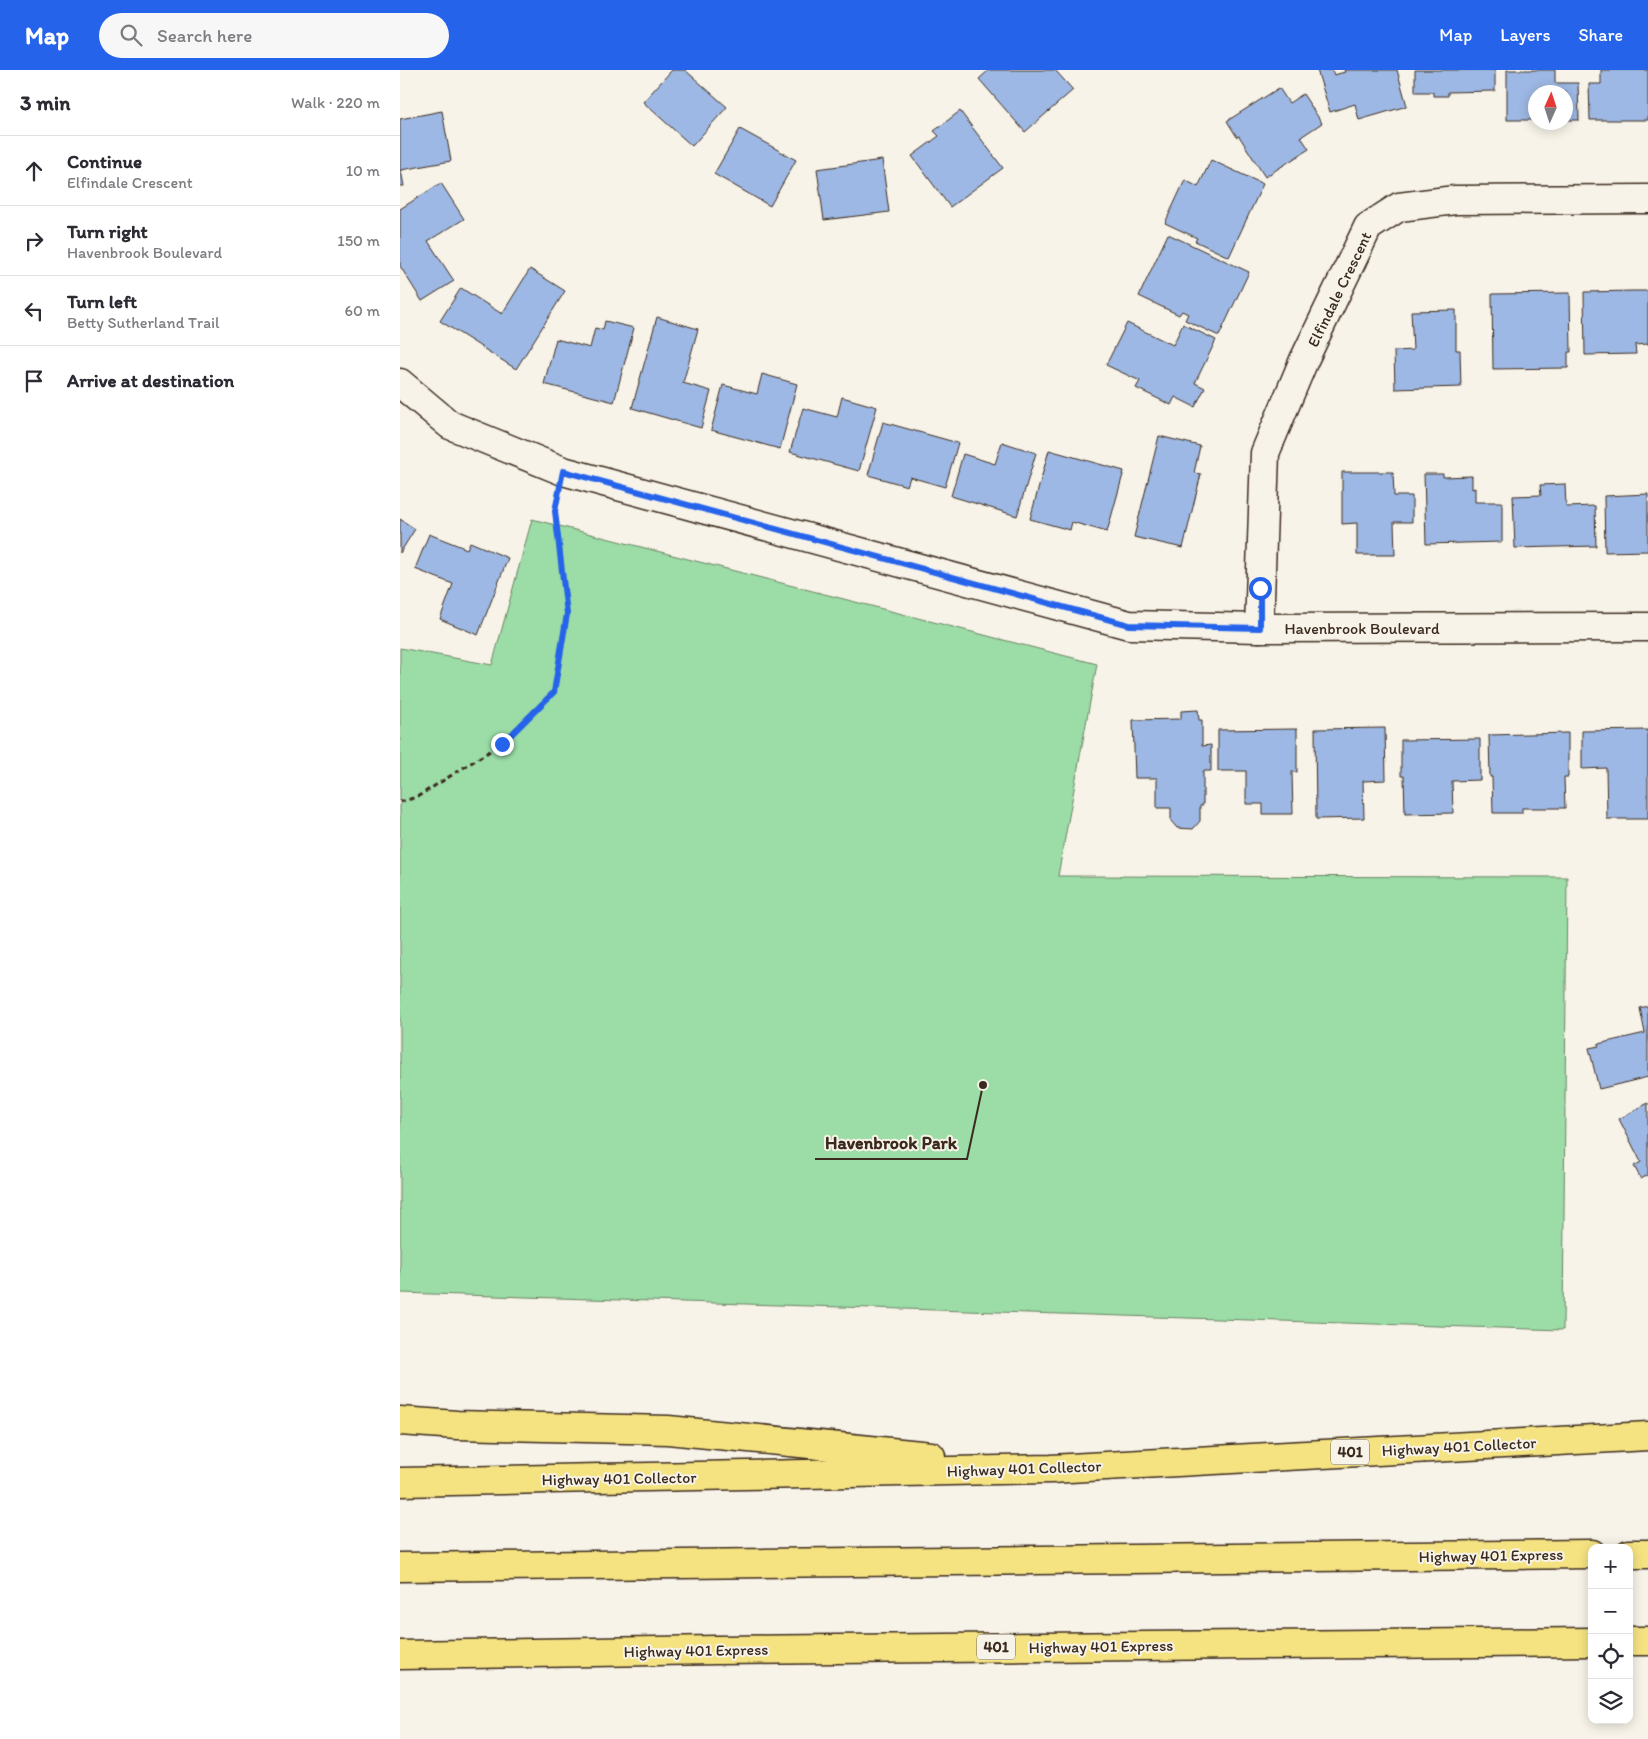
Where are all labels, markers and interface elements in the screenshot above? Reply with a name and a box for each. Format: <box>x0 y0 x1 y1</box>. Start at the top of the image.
search box <box>99 13 449 58</box>
text: Map <box>25 21 69 50</box>
icon: search <box>117 21 145 49</box>
text: Search here <box>157 24 252 47</box>
text: Map <box>1439 24 1472 46</box>
text: Layers <box>1500 24 1550 46</box>
text: Share <box>1578 24 1623 46</box>
north arrow <box>1528 85 1573 130</box>
text: 3 min <box>20 90 70 115</box>
text: Walk · 220 m <box>291 93 380 112</box>
text: Continue <box>67 150 142 173</box>
icon: ahead <box>20 157 48 185</box>
text: 10 m <box>346 161 380 180</box>
text: Elfindale Crescent <box>67 173 193 192</box>
text: Turn right <box>67 220 148 243</box>
icon: right <box>20 227 48 255</box>
street label: Elfindale Crescent <box>1303 229 1376 350</box>
text: 150 m <box>337 231 380 250</box>
text: Havenbrook Boulevard <box>67 243 222 262</box>
text: Turn left <box>67 290 137 313</box>
icon: left <box>20 297 48 325</box>
text: 60 m <box>345 301 380 320</box>
text: Betty Sutherland Trail <box>67 313 220 332</box>
icon: arrive <box>20 367 48 395</box>
text: Arrive at destination <box>67 369 234 392</box>
route start <box>1249 577 1272 600</box>
street label: Havenbrook Boulevard <box>1284 619 1440 638</box>
route end <box>491 733 514 756</box>
callout: Havenbrook Park <box>815 1126 967 1159</box>
text: Havenbrook Park <box>825 1132 958 1154</box>
street label: Highway 401 Collector <box>1381 1433 1537 1460</box>
road number: 401 <box>1331 1440 1369 1464</box>
street label: Highway 401 Collector <box>946 1456 1102 1481</box>
street label: Highway 401 Collector <box>541 1468 697 1489</box>
map controls <box>1588 1544 1633 1724</box>
button: + <box>1588 1544 1633 1589</box>
street label: Highway 401 Express <box>1419 1545 1563 1566</box>
button: − <box>1588 1589 1633 1634</box>
road number: 401 <box>977 1634 1015 1660</box>
button: locate <box>1588 1634 1633 1679</box>
street label: Highway 401 Express <box>1029 1636 1173 1657</box>
street label: Highway 401 Express <box>624 1640 768 1661</box>
button: layers <box>1588 1679 1633 1724</box>

